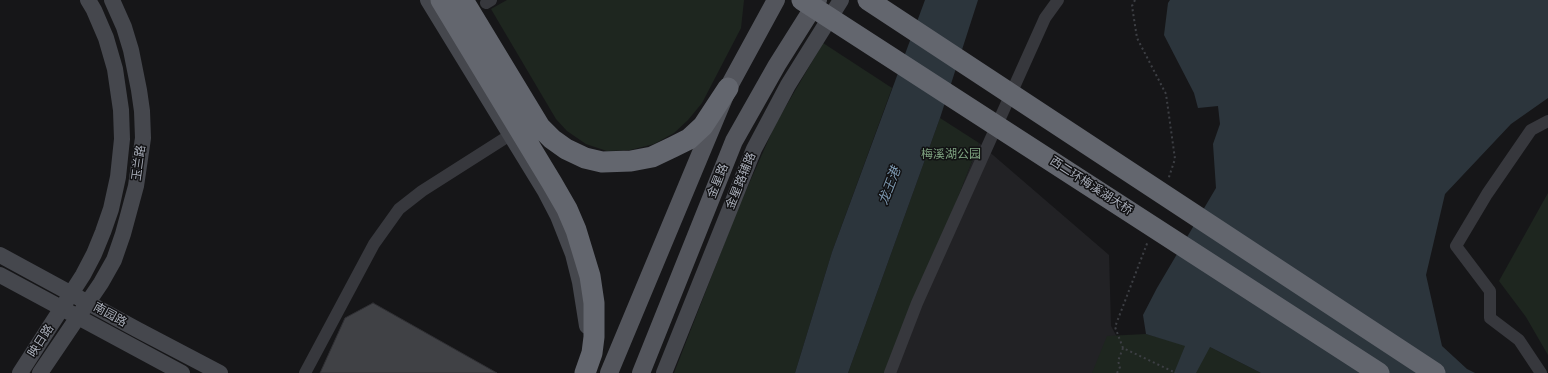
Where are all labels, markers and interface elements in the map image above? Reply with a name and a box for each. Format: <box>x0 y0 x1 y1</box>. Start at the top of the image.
street label: 玉兰路 <box>129 144 149 182</box>
park label: 梅溪湖公园 <box>921 148 981 162</box>
street label: 金星路辅路 <box>723 150 759 212</box>
street label: 西二环梅溪湖大桥 <box>1047 154 1135 218</box>
street label: 金星路 <box>705 162 731 200</box>
water label: 龙王港 <box>876 165 904 207</box>
street label: 南园路 <box>91 300 129 330</box>
street label: 映日路 <box>25 322 57 360</box>

